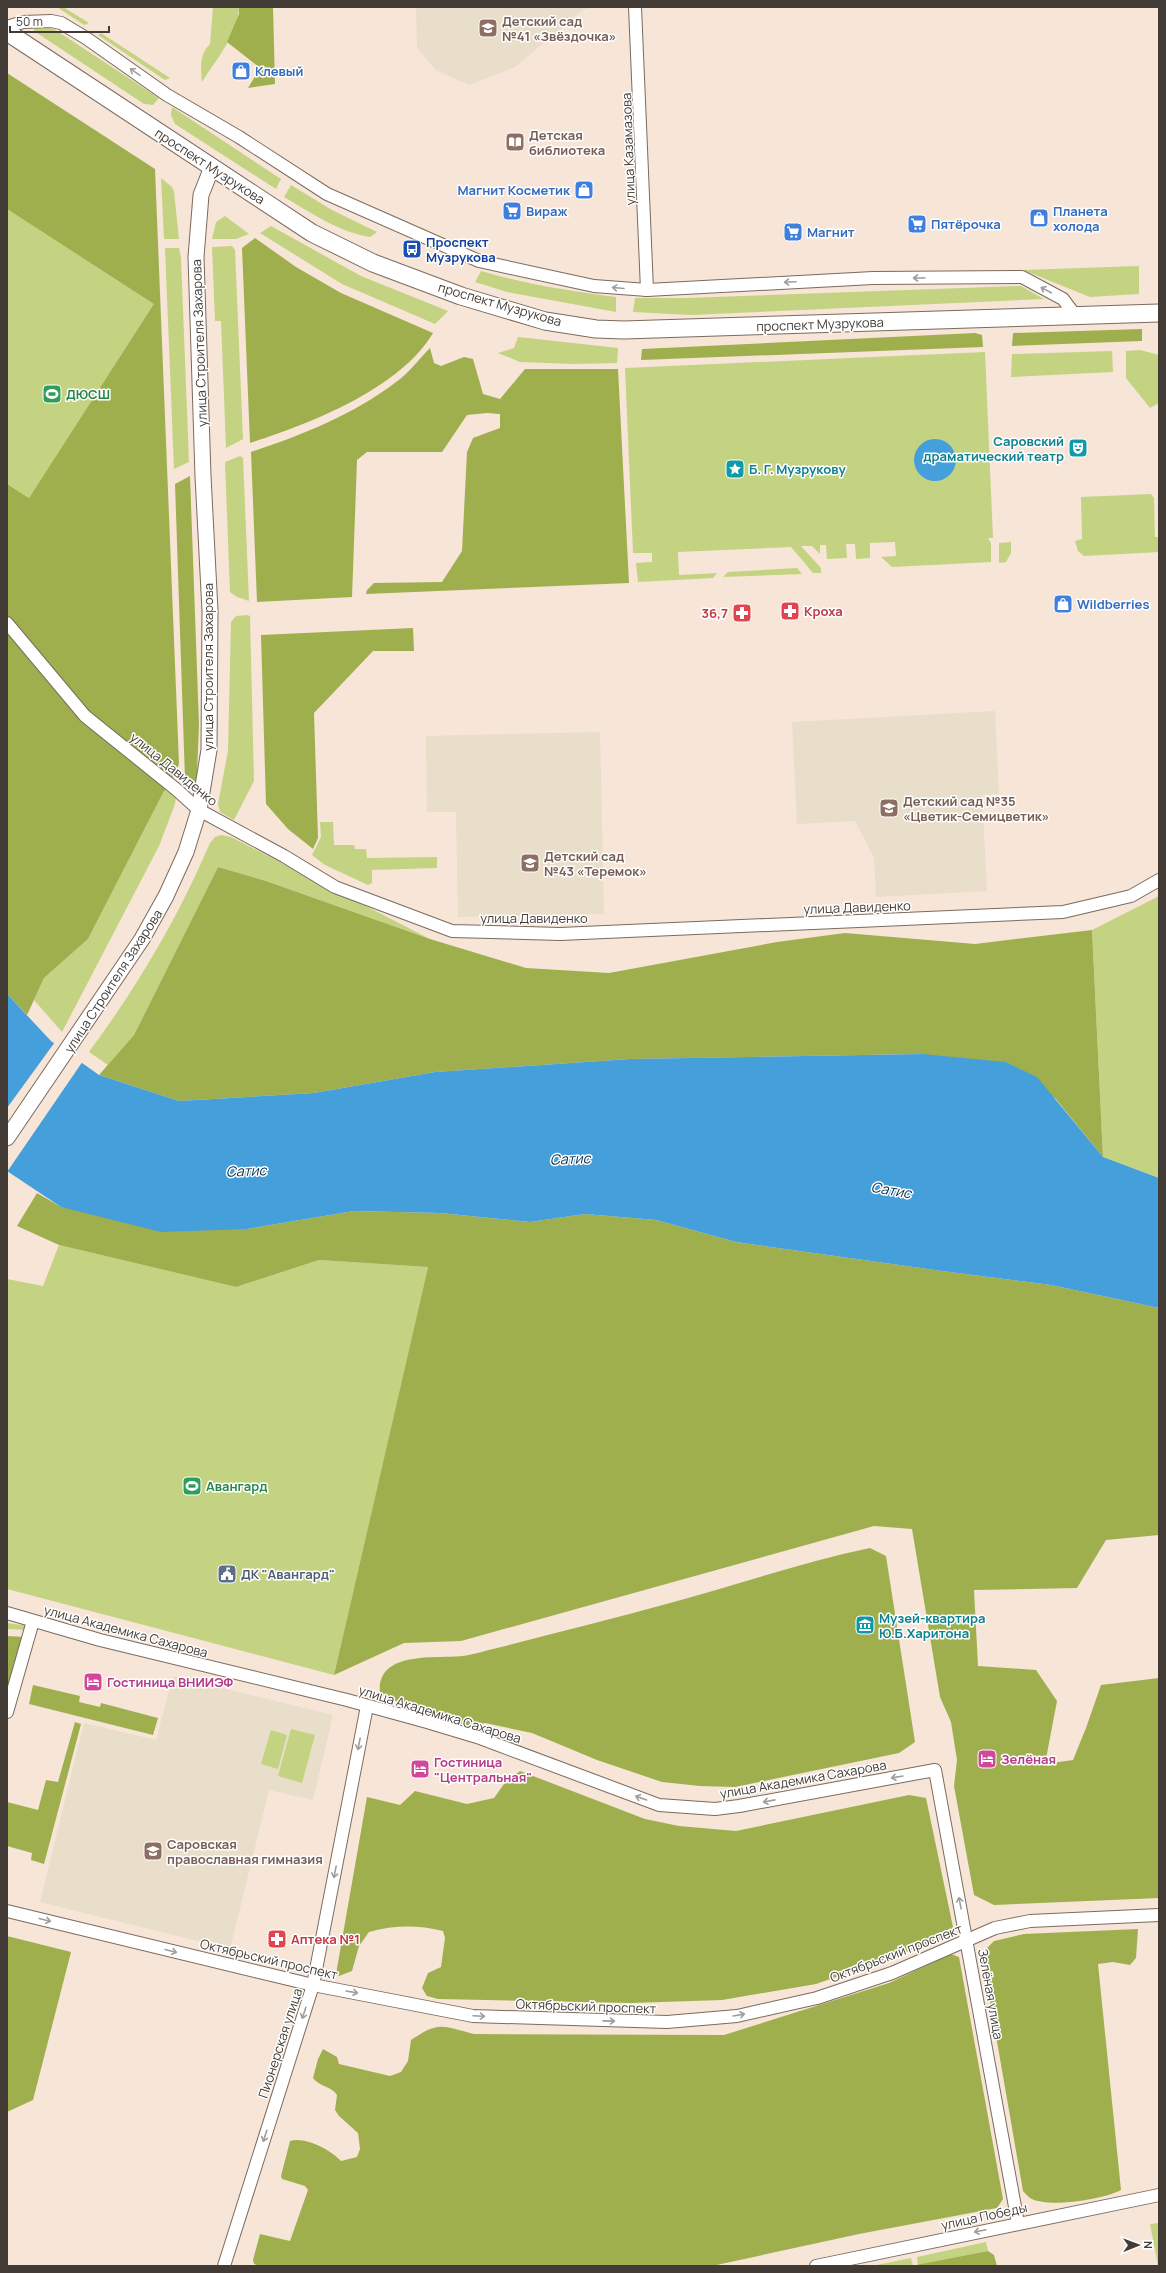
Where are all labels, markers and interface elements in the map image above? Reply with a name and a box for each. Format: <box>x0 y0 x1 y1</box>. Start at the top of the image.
scale bar <box>10 8 109 34</box>
place label: Детский сад №41 «Звёздочка» <box>502 12 616 45</box>
text: 50 m <box>16 13 43 30</box>
school or university icon: Детский сад №41 «Звёздочка» <box>477 17 499 39</box>
shop icon: Клевый <box>230 60 252 82</box>
place label: Клевый <box>255 62 303 80</box>
one-way arrow <box>130 68 141 76</box>
street label: улица Казамазова <box>617 92 639 206</box>
street label: проспект Музрукова <box>152 124 268 208</box>
place label: Детская библиотека <box>529 126 605 159</box>
library icon: Детская библиотека <box>504 131 526 153</box>
shop icon: Магнит Косметик <box>573 179 595 201</box>
place label: Магнит Косметик <box>457 181 571 199</box>
supermarket icon: Вираж <box>501 200 523 222</box>
place label: Вираж <box>526 202 568 220</box>
place label: Планета холода <box>1053 202 1108 235</box>
shop icon: Планета холода <box>1028 207 1050 229</box>
supermarket icon: Пятёрочка <box>906 213 928 235</box>
place label: Пятёрочка <box>931 215 1001 233</box>
supermarket icon: Магнит <box>782 221 804 243</box>
place label: Магнит <box>807 223 855 241</box>
place label: Проспект Музрукова <box>426 233 496 266</box>
bus stop icon: Проспект Музрукова <box>401 238 423 260</box>
street label: улица Строителя Захарова <box>187 259 211 427</box>
one-way arrow <box>913 274 926 282</box>
street label: проспект Музрукова <box>436 278 564 330</box>
one-way arrow <box>784 279 797 286</box>
one-way arrow <box>612 284 625 291</box>
one-way arrow <box>1040 286 1052 294</box>
street label: проспект Музрукова <box>756 313 884 335</box>
sports icon: ДЮСШ <box>41 383 63 405</box>
place label: ДЮСШ <box>66 385 110 403</box>
place label: Саровский драматический театр <box>923 432 1064 465</box>
theatre icon: Саровский драматический театр <box>1067 437 1089 459</box>
place icon: Б. Г. Музрукову <box>724 458 746 480</box>
place label: Б. Г. Музрукову <box>749 460 847 478</box>
street label: улица Строителя Захарова <box>199 583 217 751</box>
shop icon: Wildberries <box>1052 593 1074 615</box>
place label: Wildberries <box>1077 595 1149 613</box>
pharmacy icon: Кроха <box>779 600 801 622</box>
pharmacy icon: 36,7 <box>731 602 753 624</box>
place label: Кроха <box>804 602 843 620</box>
place label: 36,7 <box>701 604 728 622</box>
street label: улица Давиденко <box>127 728 222 810</box>
place label: Детский сад №35 «Цветик-Семицветик» <box>903 792 1049 825</box>
school or university icon: Детский сад №35 «Цветик-Семицветик» <box>878 797 900 819</box>
place label: Детский сад №43 «Теремок» <box>544 847 647 880</box>
school or university icon: Детский сад №43 «Теремок» <box>519 852 541 874</box>
street label: улица Давиденко <box>803 896 911 918</box>
street label: улица Строителя Захарова <box>60 906 166 1056</box>
street label: улица Давиденко <box>480 909 588 927</box>
water label: Сатис <box>549 1148 592 1169</box>
water label: Сатис <box>225 1160 268 1181</box>
water label: Сатис <box>869 1177 914 1203</box>
sports icon: Авангард <box>181 1475 203 1497</box>
place label: Авангард <box>206 1477 267 1495</box>
public building icon: ДК "Авангард" <box>216 1563 238 1585</box>
place label: ДК "Авангард" <box>241 1565 335 1583</box>
street label: улица Академика Сахарова <box>42 1600 210 1662</box>
place label: Музей-квартира Ю.Б.Харитона <box>879 1609 985 1642</box>
museum icon: Музей-квартира Ю.Б.Харитона <box>854 1614 876 1636</box>
hotel icon: Гостиница ВНИИЭФ <box>82 1671 104 1693</box>
place label: Гостиница ВНИИЭФ <box>107 1673 234 1691</box>
street label: улица Академика Сахарова <box>357 1681 523 1747</box>
one-way arrow <box>355 1738 363 1751</box>
hotel icon: Зелёная <box>976 1748 998 1770</box>
place label: Зелёная <box>1001 1750 1056 1768</box>
place label: Гостиница "Центральная" <box>434 1753 532 1786</box>
street label: улица Академика Сахарова <box>718 1755 888 1803</box>
hotel icon: Гостиница "Центральная" <box>409 1758 431 1780</box>
one-way arrow <box>890 1773 903 1781</box>
one-way arrow <box>634 1794 647 1801</box>
one-way arrow <box>763 1797 776 1805</box>
place label: Саровская православная гимназия <box>167 1835 323 1868</box>
school or university icon: Саровская православная гимназия <box>142 1840 164 1862</box>
one-way arrow <box>330 1865 338 1878</box>
one-way arrow <box>956 1897 964 1910</box>
one-way arrow <box>38 1917 51 1925</box>
street label: Октябрьский проспект <box>827 1919 965 1987</box>
pharmacy icon: Аптека №1 <box>266 1928 288 1950</box>
place label: Аптека №1 <box>291 1930 360 1948</box>
street label: Октябрьский проспект <box>198 1934 340 1984</box>
one-way arrow <box>165 1947 178 1955</box>
street label: Зелёная улица <box>974 1947 1008 2041</box>
street label: Пионерская улица <box>254 1986 306 2100</box>
one-way arrow <box>345 1988 358 1996</box>
street label: Октябрьский проспект <box>515 1995 657 2017</box>
one-way arrow <box>300 2006 307 2019</box>
one-way arrow <box>732 2011 745 2019</box>
one-way arrow <box>472 2012 485 2019</box>
one-way arrow <box>602 2017 615 2025</box>
one-way arrow <box>261 2130 268 2143</box>
street label: улица Победы <box>939 2198 1029 2234</box>
north arrow <box>1118 2225 1158 2265</box>
one-way arrow <box>974 2228 987 2236</box>
text: N <box>1141 2241 1156 2249</box>

